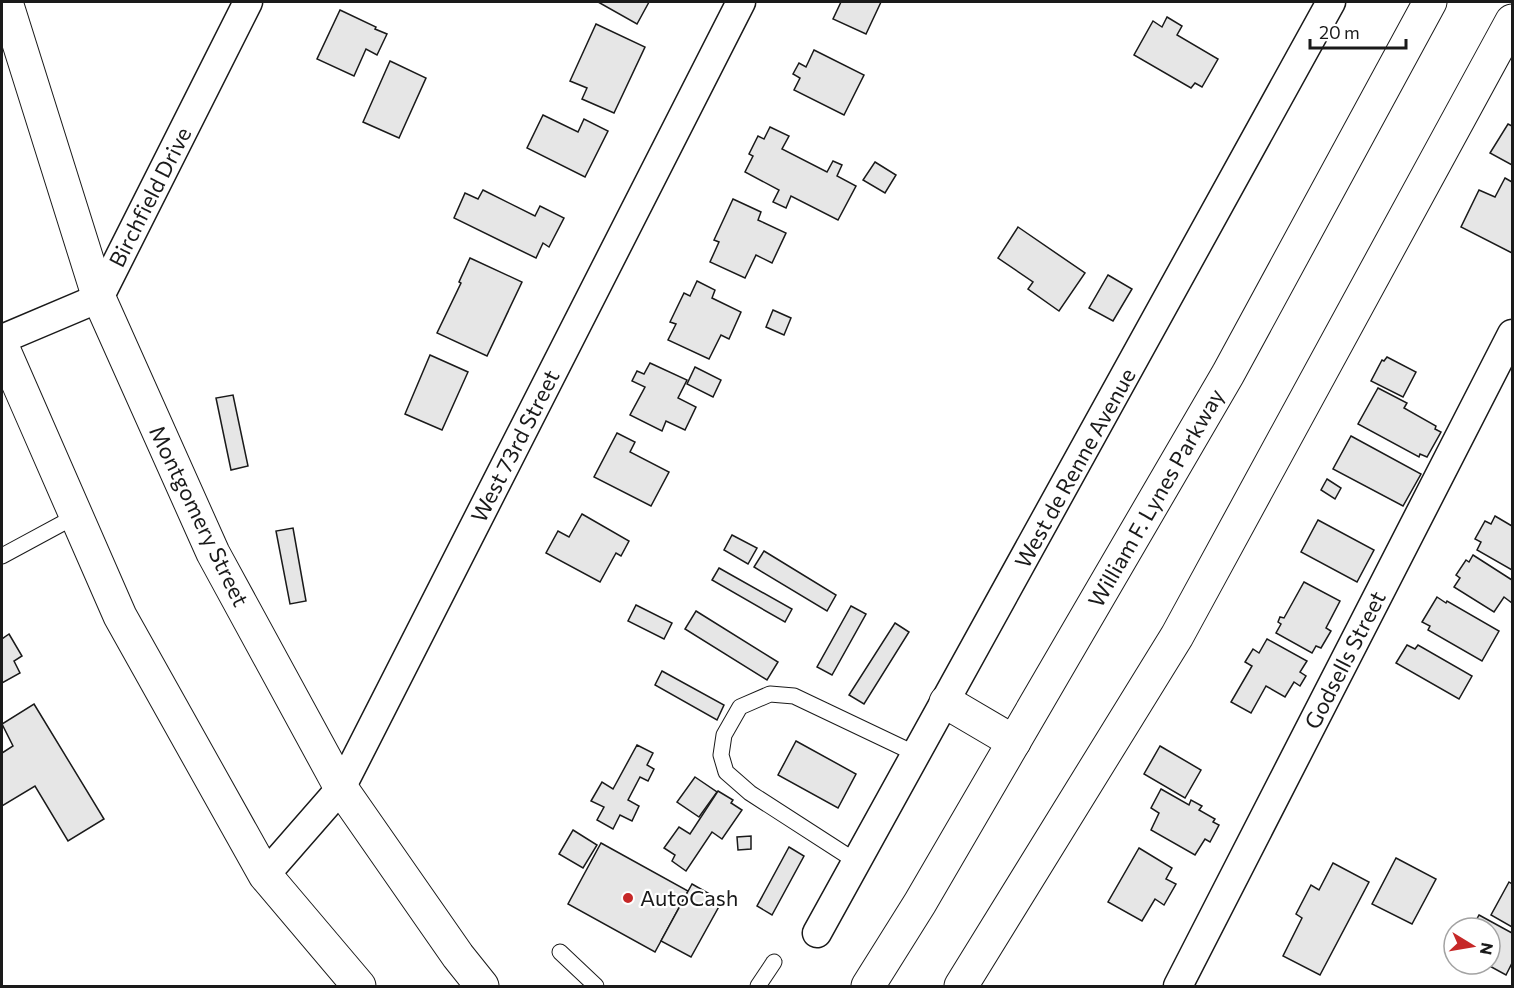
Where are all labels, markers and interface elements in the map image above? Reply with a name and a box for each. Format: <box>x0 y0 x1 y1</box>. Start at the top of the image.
scale bar <box>1310 12 1406 50</box>
text: 20 m <box>1319 21 1360 43</box>
street label: Birchfield Drive <box>103 122 196 271</box>
street label: West de Renne Avenue <box>1008 363 1141 572</box>
street label: West 73rd Street <box>465 365 565 526</box>
street label: William F. Lynes Parkway <box>1082 384 1229 612</box>
street label: Montgomery Street <box>144 421 255 611</box>
street label: Godsells Street <box>1298 586 1391 733</box>
place label: AutoCash <box>640 884 738 911</box>
marker: AutoCash <box>621 891 635 905</box>
north arrow <box>1442 916 1502 976</box>
text: N <box>1477 941 1498 957</box>

